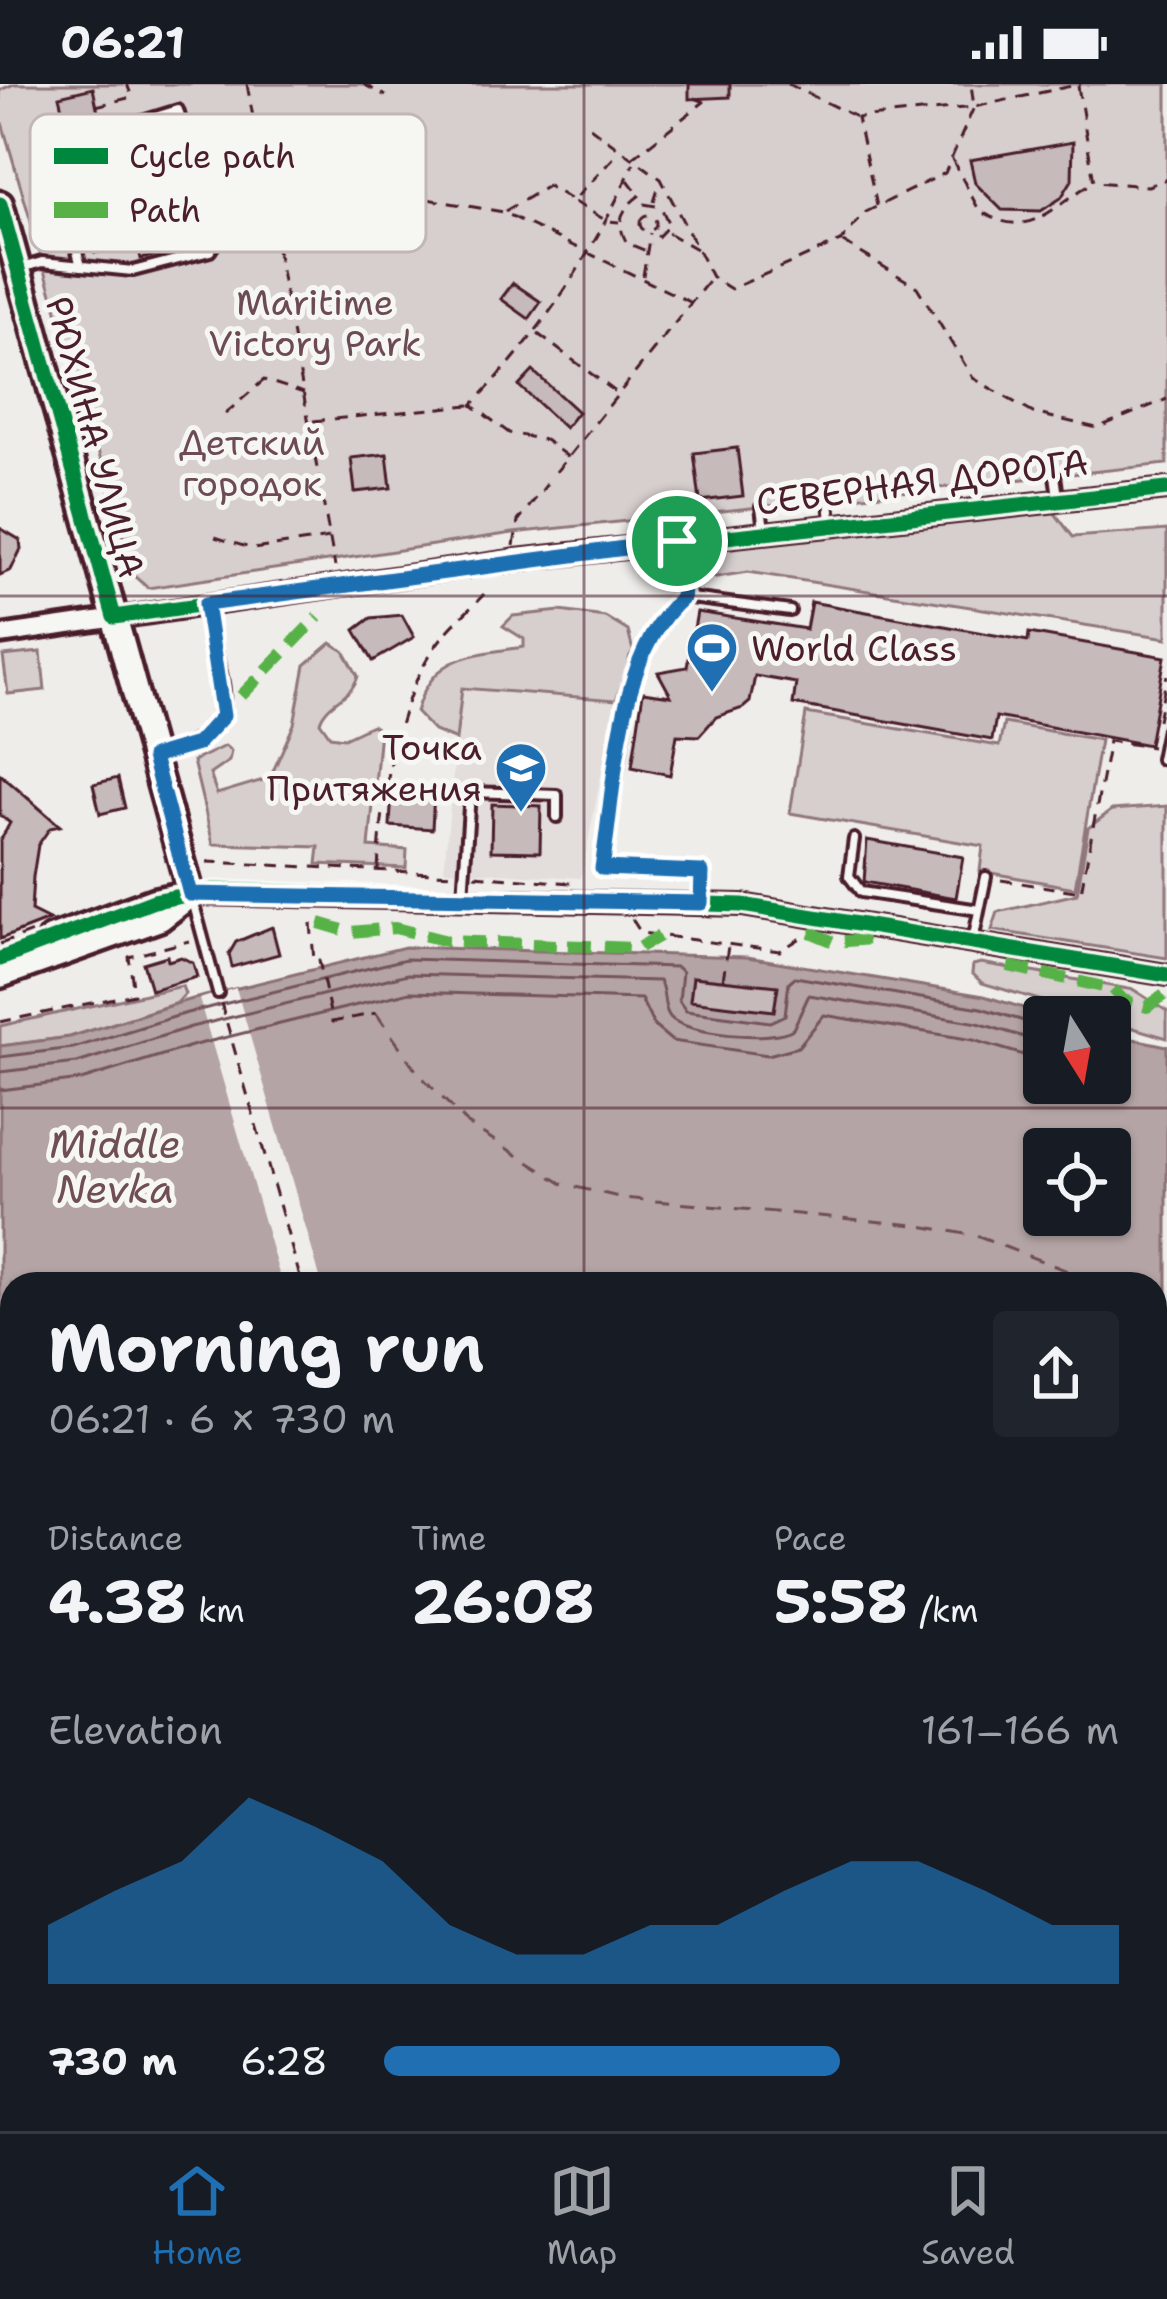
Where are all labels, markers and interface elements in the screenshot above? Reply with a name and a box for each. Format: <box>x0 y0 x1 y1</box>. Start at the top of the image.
text: 06:21 <box>60 12 185 72</box>
legend <box>30 114 426 252</box>
text: Cycle path <box>129 134 296 179</box>
text: Path <box>129 188 201 233</box>
park label: Maritime Victory Park <box>208 278 422 368</box>
street label: РЮХИНА УЛИЦА <box>34 291 156 583</box>
park label: Детский городок <box>179 418 325 508</box>
street label: СЕВЕРНАЯ ДОРОГА <box>753 437 1091 527</box>
pin <box>626 490 728 592</box>
icon: arrive <box>644 508 710 574</box>
sports icon: World Class <box>684 620 740 694</box>
place label: World Class <box>751 624 957 673</box>
place label: Точка Притяжения <box>267 723 482 813</box>
school or university icon: Точка Притяжения <box>493 740 549 814</box>
north arrow <box>1023 996 1131 1104</box>
map controls <box>1023 996 1131 1236</box>
water label: Middle Nevka <box>49 1118 181 1215</box>
button: locate <box>1023 1128 1131 1236</box>
text: Morning run <box>48 1304 484 1392</box>
button: share <box>993 1311 1119 1437</box>
text: 06:21 · 6 × 730 m <box>48 1393 395 1445</box>
text: Distance <box>48 1516 183 1561</box>
text: Time <box>411 1516 487 1561</box>
text: Pace <box>774 1516 847 1561</box>
text: 4.38 <box>48 1561 187 1641</box>
text: 26:08 <box>411 1561 595 1641</box>
text: 5:58 <box>774 1561 908 1641</box>
text: km <box>187 1588 245 1633</box>
text: /km <box>908 1588 978 1633</box>
text: Elevation <box>48 1704 223 1756</box>
text: 161–166 m <box>921 1704 1119 1756</box>
text: 730 m <box>48 2035 177 2087</box>
text: 6:28 <box>240 2035 328 2087</box>
tab: Home <box>152 2158 243 2275</box>
tab: Map <box>547 2158 617 2275</box>
tab: Saved <box>921 2158 1015 2275</box>

